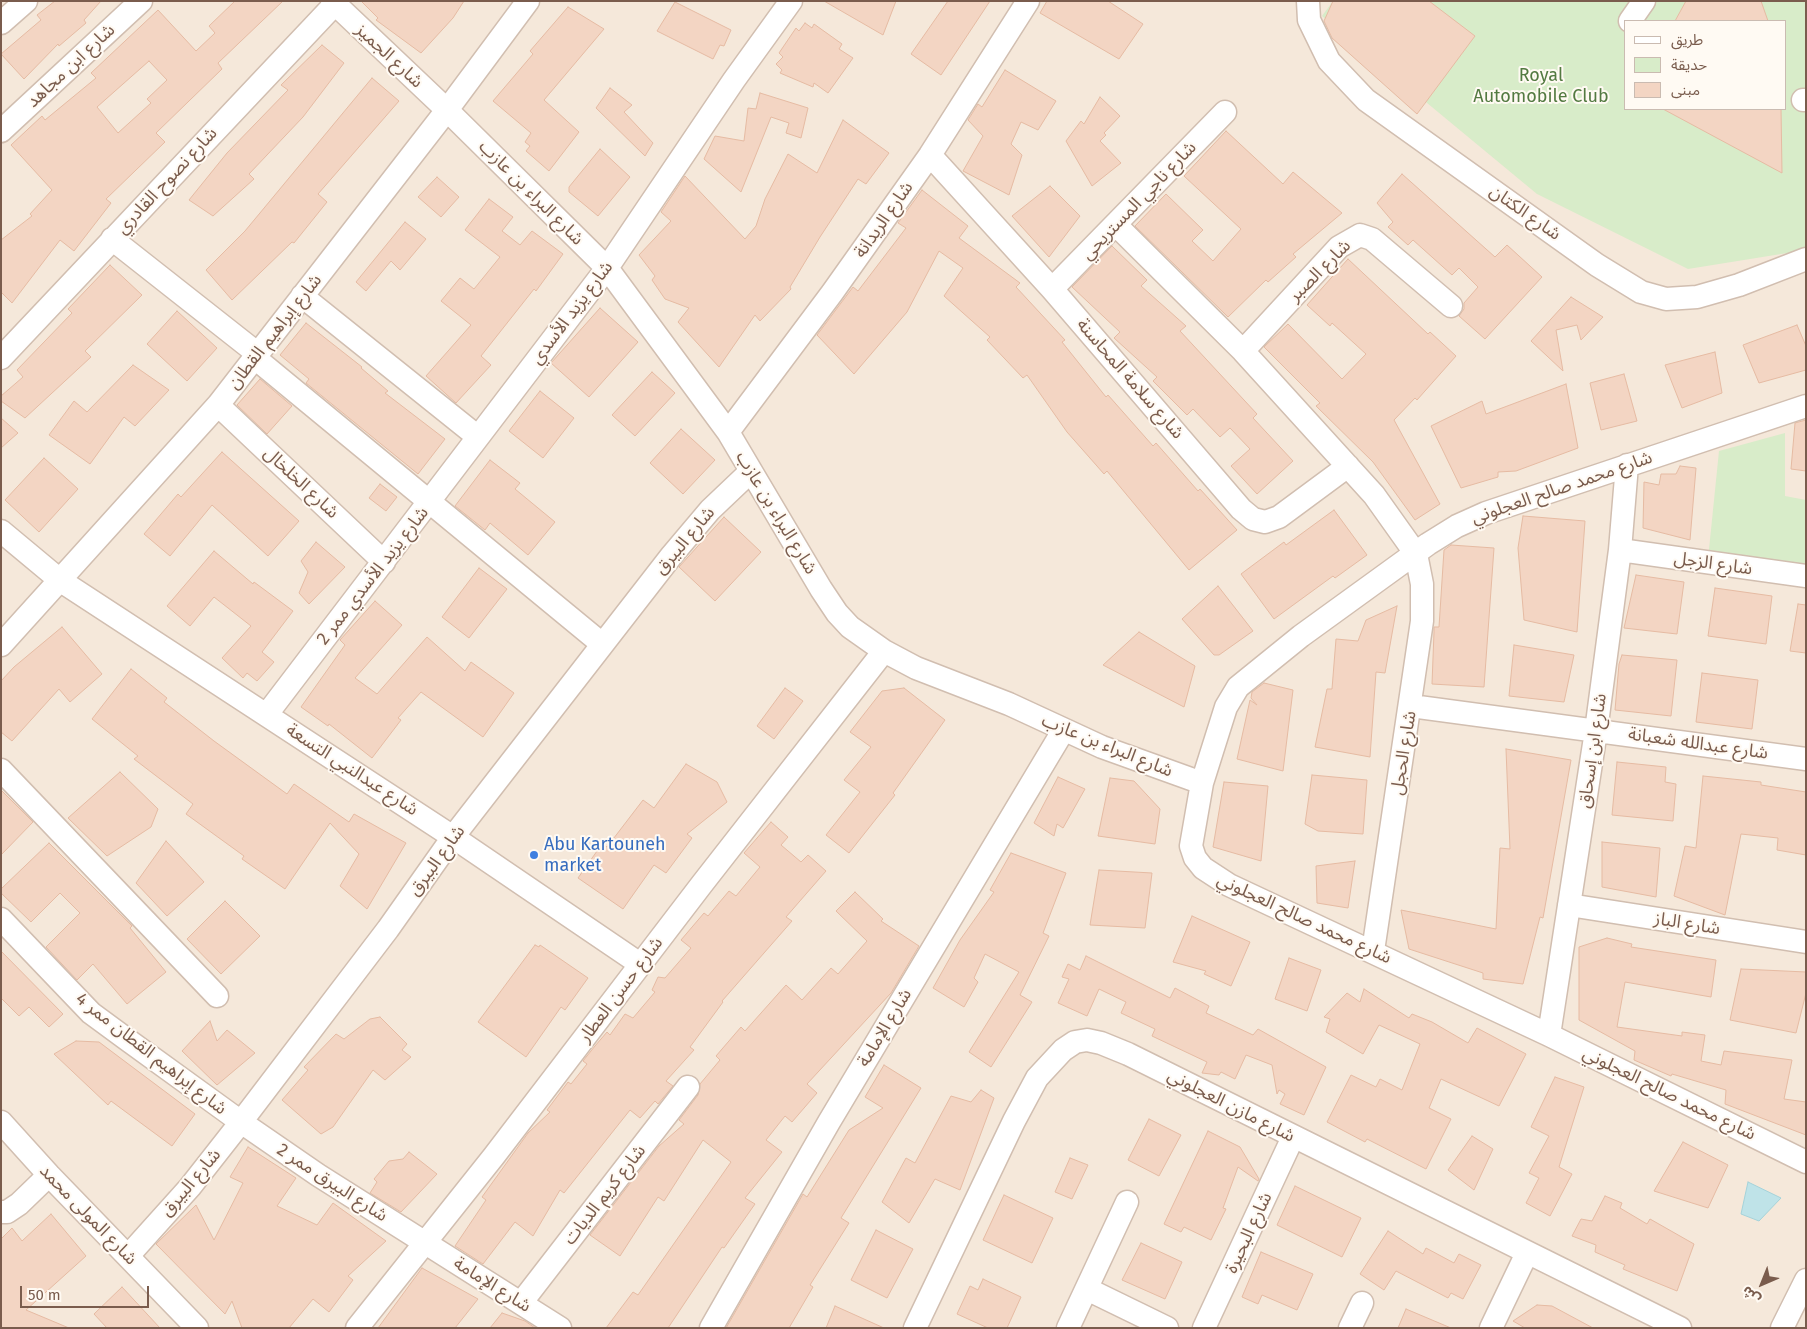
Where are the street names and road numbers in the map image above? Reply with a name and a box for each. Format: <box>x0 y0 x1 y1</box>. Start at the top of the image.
street label: شارع الجميز <box>351 19 427 93</box>
street label: شارع ابن مجاهد <box>22 20 120 112</box>
street label: شارع نصوح القادري <box>112 123 222 239</box>
street label: شارع البراء بن عازب <box>474 136 588 250</box>
street label: شارع ناجي المستريحي <box>1077 137 1201 265</box>
street label: شارع الريدانة <box>850 178 918 262</box>
street label: شارع الكتان <box>1485 181 1565 245</box>
street label: شارع الصبر <box>1284 235 1356 307</box>
street label: شارع يزيد الأسدي <box>526 257 618 369</box>
street label: شارع إبراهيم القطان <box>223 270 327 394</box>
street label: شارع سلامة المحاسنة <box>1072 314 1188 444</box>
street label: شارع الخلخال <box>259 443 343 523</box>
street label: شارع محمد صالح العجلوني <box>1469 447 1655 529</box>
street label: شارع البراء بن عازب <box>731 448 821 578</box>
street label: شارع يزيد الأسدي ممر 2 <box>312 503 434 649</box>
street label: شارع البيرق <box>650 503 720 579</box>
street label: شارع الزجل <box>1672 548 1754 580</box>
street label: شارع ابن إسحاق <box>1574 692 1612 810</box>
street label: شارع الحجل <box>1387 709 1421 797</box>
street label: شارع البراء بن عازب <box>1038 710 1176 782</box>
street label: شارع عبدالنبي التسعة <box>282 719 422 821</box>
street label: شارع عبدالله شعبانة <box>1627 723 1769 765</box>
street label: شارع البيرق <box>404 821 470 901</box>
street label: شارع محمد صالح العجلوني <box>1213 869 1395 969</box>
street label: شارع الباز <box>1652 908 1722 940</box>
street label: شارع حسن العطار <box>574 933 668 1047</box>
street label: شارع الإمامة <box>853 985 917 1071</box>
street label: شارع إبراهيم القطان ممر 4 <box>71 988 231 1120</box>
street label: شارع محمد صالح العجلوني <box>1579 1043 1759 1145</box>
street label: شارع مازن العجلوني <box>1164 1065 1298 1147</box>
street label: شارع البيرق ممر 2 <box>273 1139 391 1227</box>
street label: شارع كريم الديات <box>559 1141 651 1249</box>
street label: شارع البيرق <box>156 1145 226 1221</box>
street label: شارع المولى محمد <box>35 1160 141 1270</box>
street label: شارع البحيرة <box>1221 1189 1277 1277</box>
street label: شارع الإمامة <box>449 1253 535 1317</box>

